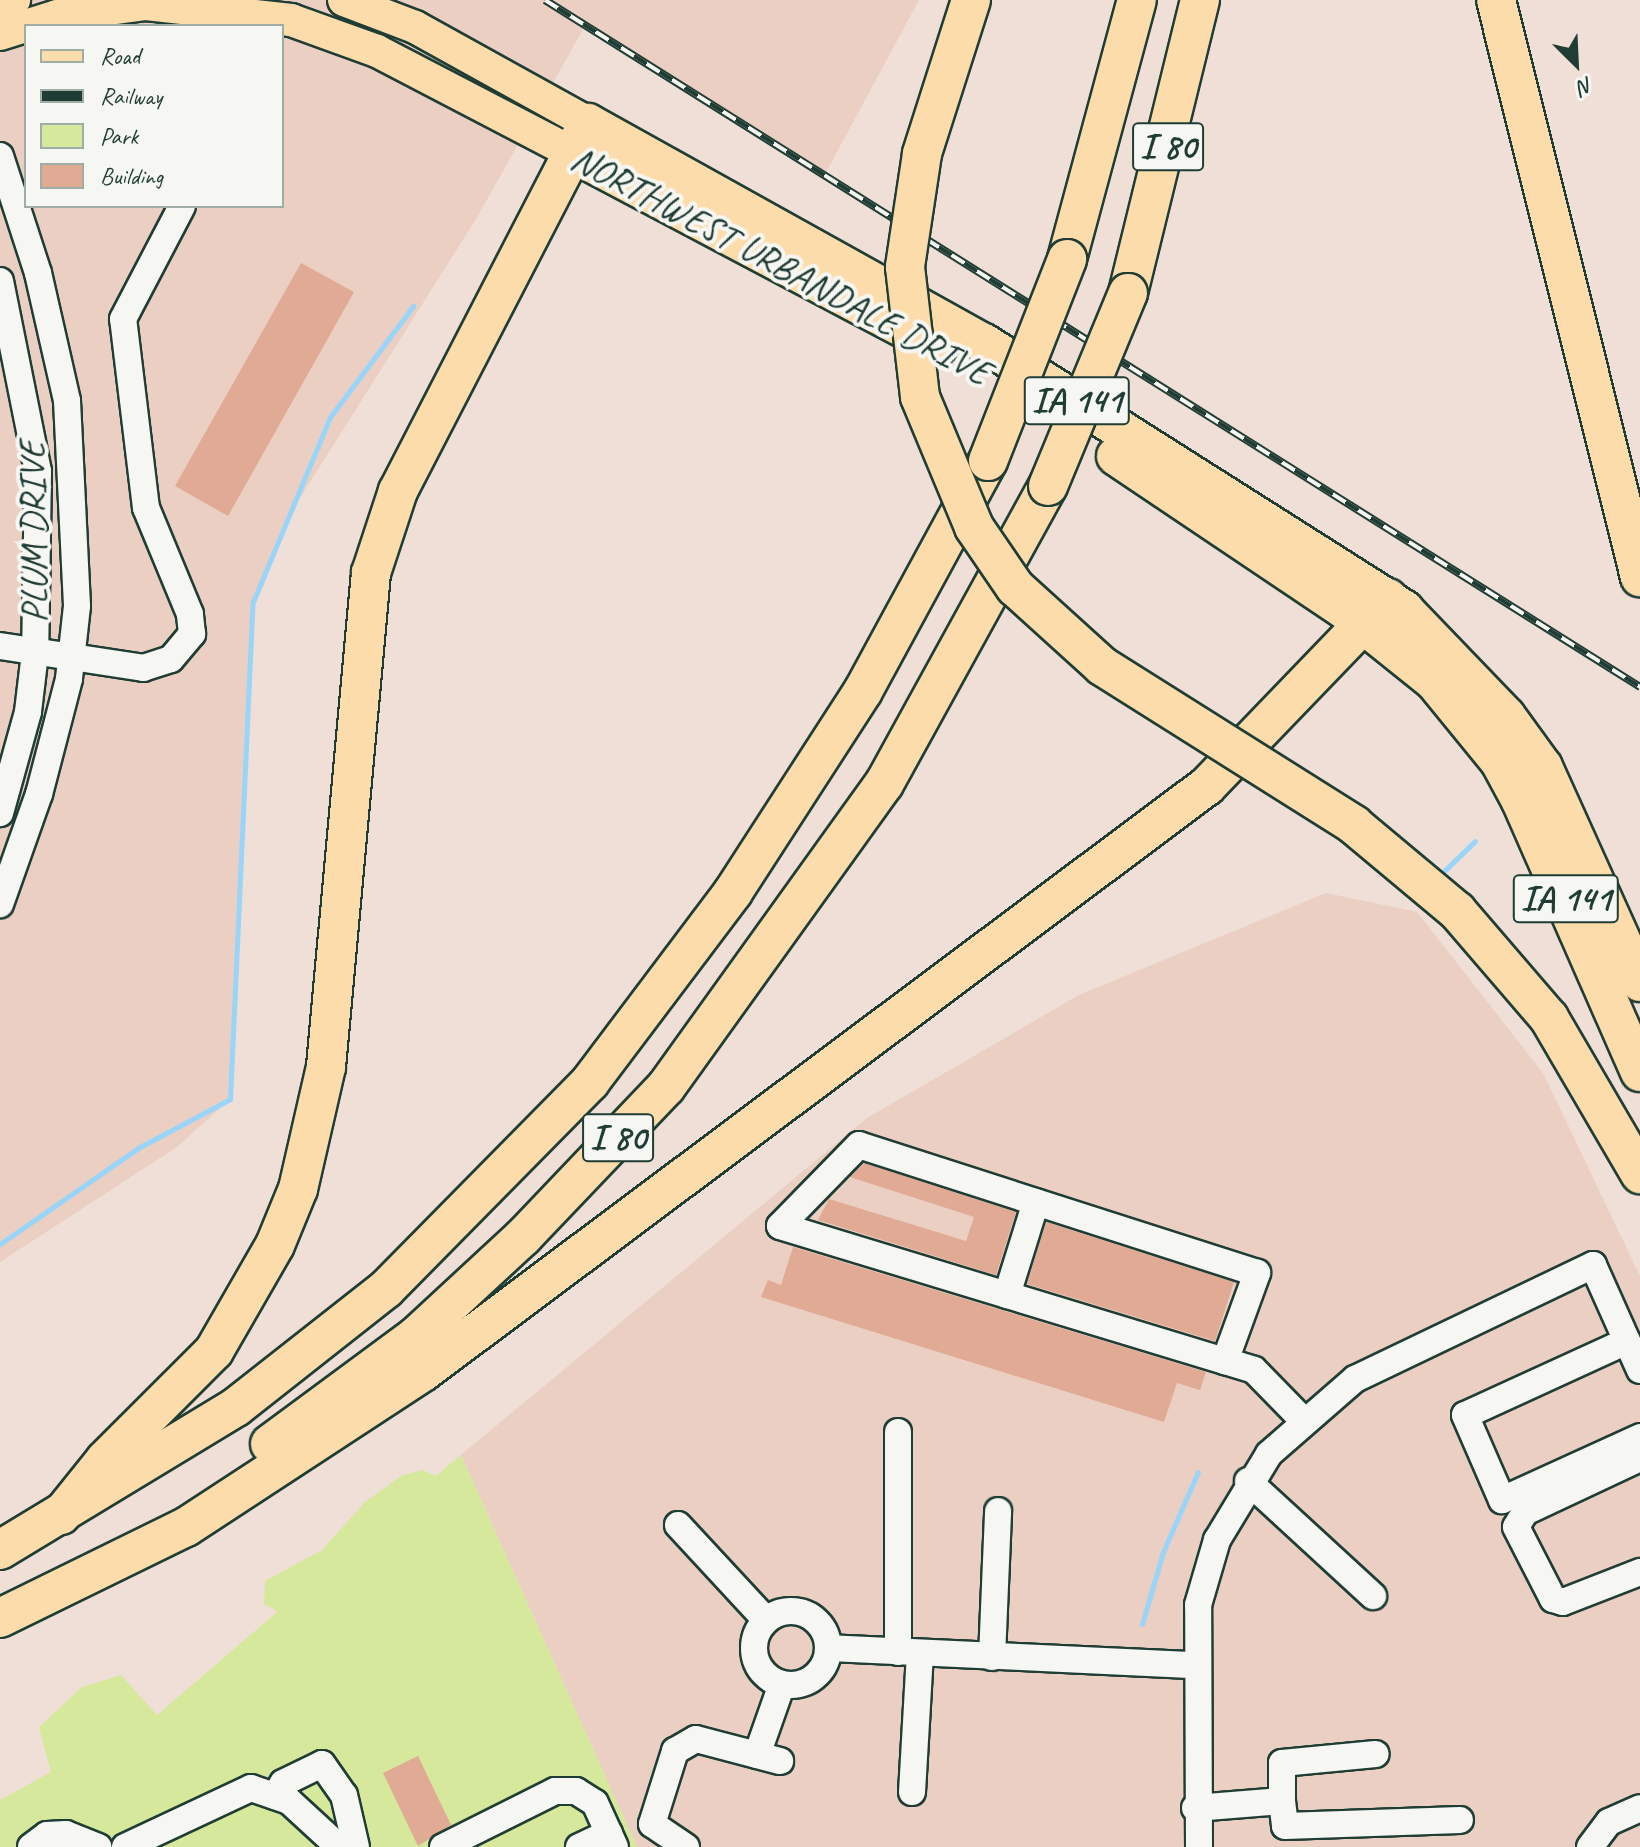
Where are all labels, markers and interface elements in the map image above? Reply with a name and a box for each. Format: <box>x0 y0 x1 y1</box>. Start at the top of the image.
legend <box>24 24 284 208</box>
north arrow <box>1536 24 1616 104</box>
text: Road <box>100 41 140 71</box>
text: N <box>1574 70 1598 101</box>
text: Railway <box>100 81 162 111</box>
road number: I 80 <box>1132 115 1204 179</box>
text: Park <box>100 121 138 151</box>
street label: NORTHWEST URBANDALE DRIVE <box>564 135 998 395</box>
text: Building <box>100 161 163 191</box>
road number: IA 141 <box>1023 369 1131 433</box>
street label: PLUM DRIVE <box>9 440 57 624</box>
road number: IA 141 <box>1512 867 1620 931</box>
road number: I 80 <box>582 1106 654 1170</box>

